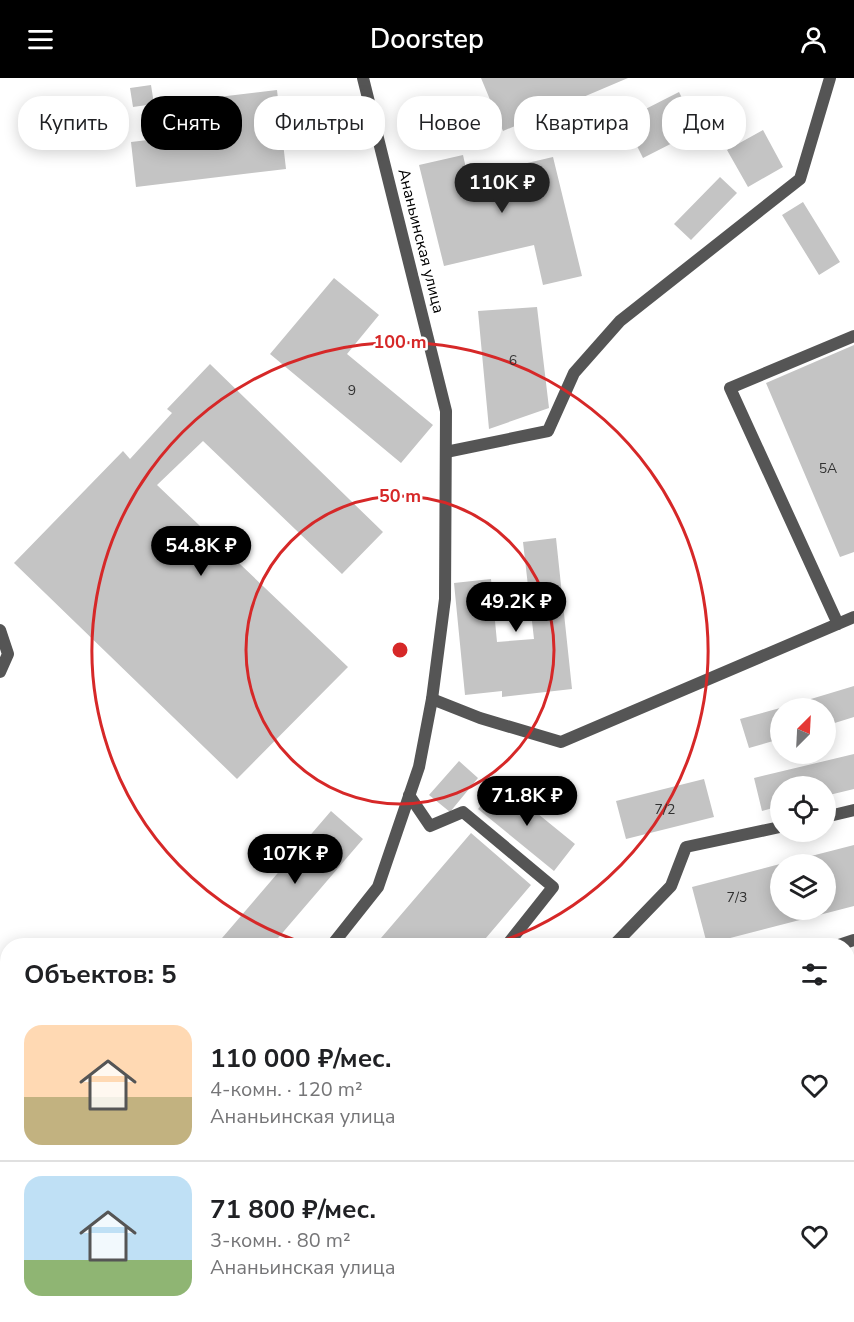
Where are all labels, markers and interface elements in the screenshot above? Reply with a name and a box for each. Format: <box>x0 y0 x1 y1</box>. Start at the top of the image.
text: Doorstep <box>370 21 484 58</box>
icon: menu <box>24 23 57 56</box>
icon: person <box>797 23 830 56</box>
chip: Купить <box>18 96 129 150</box>
chip: Снять <box>141 96 242 150</box>
chip: Фильтры <box>254 96 385 150</box>
chip: Новое <box>397 96 502 150</box>
chip: Квартира <box>514 96 650 150</box>
chip: Дом <box>662 96 746 150</box>
pin: 110K ₽ <box>453 163 551 214</box>
street label: Ананьинская улица <box>392 166 450 316</box>
text: 110K ₽ <box>469 169 535 196</box>
text: 100 m <box>373 330 427 354</box>
house number: 6 <box>509 351 517 370</box>
house number: 9 <box>348 381 356 400</box>
house number: 5А <box>819 459 837 478</box>
text: 50 m <box>379 484 421 508</box>
pin: 54.8K ₽ <box>146 526 256 577</box>
text: 54.8K ₽ <box>165 532 237 559</box>
pin: 49.2K ₽ <box>461 582 571 633</box>
text: 49.2K ₽ <box>480 588 552 615</box>
centre of rings <box>390 640 410 660</box>
north arrow <box>770 698 836 764</box>
map controls <box>770 698 836 920</box>
pin: 71.8K ₽ <box>472 776 582 827</box>
button: locate <box>770 776 836 842</box>
text: 71.8K ₽ <box>491 782 563 809</box>
house number: 7/2 <box>655 800 675 819</box>
pin: 107K ₽ <box>246 834 344 885</box>
text: 107K ₽ <box>262 840 328 867</box>
button: layers <box>770 854 836 920</box>
house number: 7/3 <box>727 888 747 907</box>
text: Объектов: 5 <box>24 957 177 992</box>
icon: filters <box>798 958 831 991</box>
text: 110 000 ₽/мес. <box>210 1041 391 1076</box>
icon: home <box>72 1049 144 1121</box>
icon: heart <box>798 1069 831 1102</box>
text: 4-комн. · 120 m² <box>210 1076 363 1103</box>
text: Ананьинская улица <box>210 1103 395 1130</box>
text: 71 800 ₽/мес. <box>210 1192 376 1227</box>
icon: home <box>72 1200 144 1272</box>
icon: heart <box>798 1220 831 1253</box>
text: 3-комн. · 80 m² <box>210 1227 351 1254</box>
text: Ананьинская улица <box>210 1254 395 1281</box>

